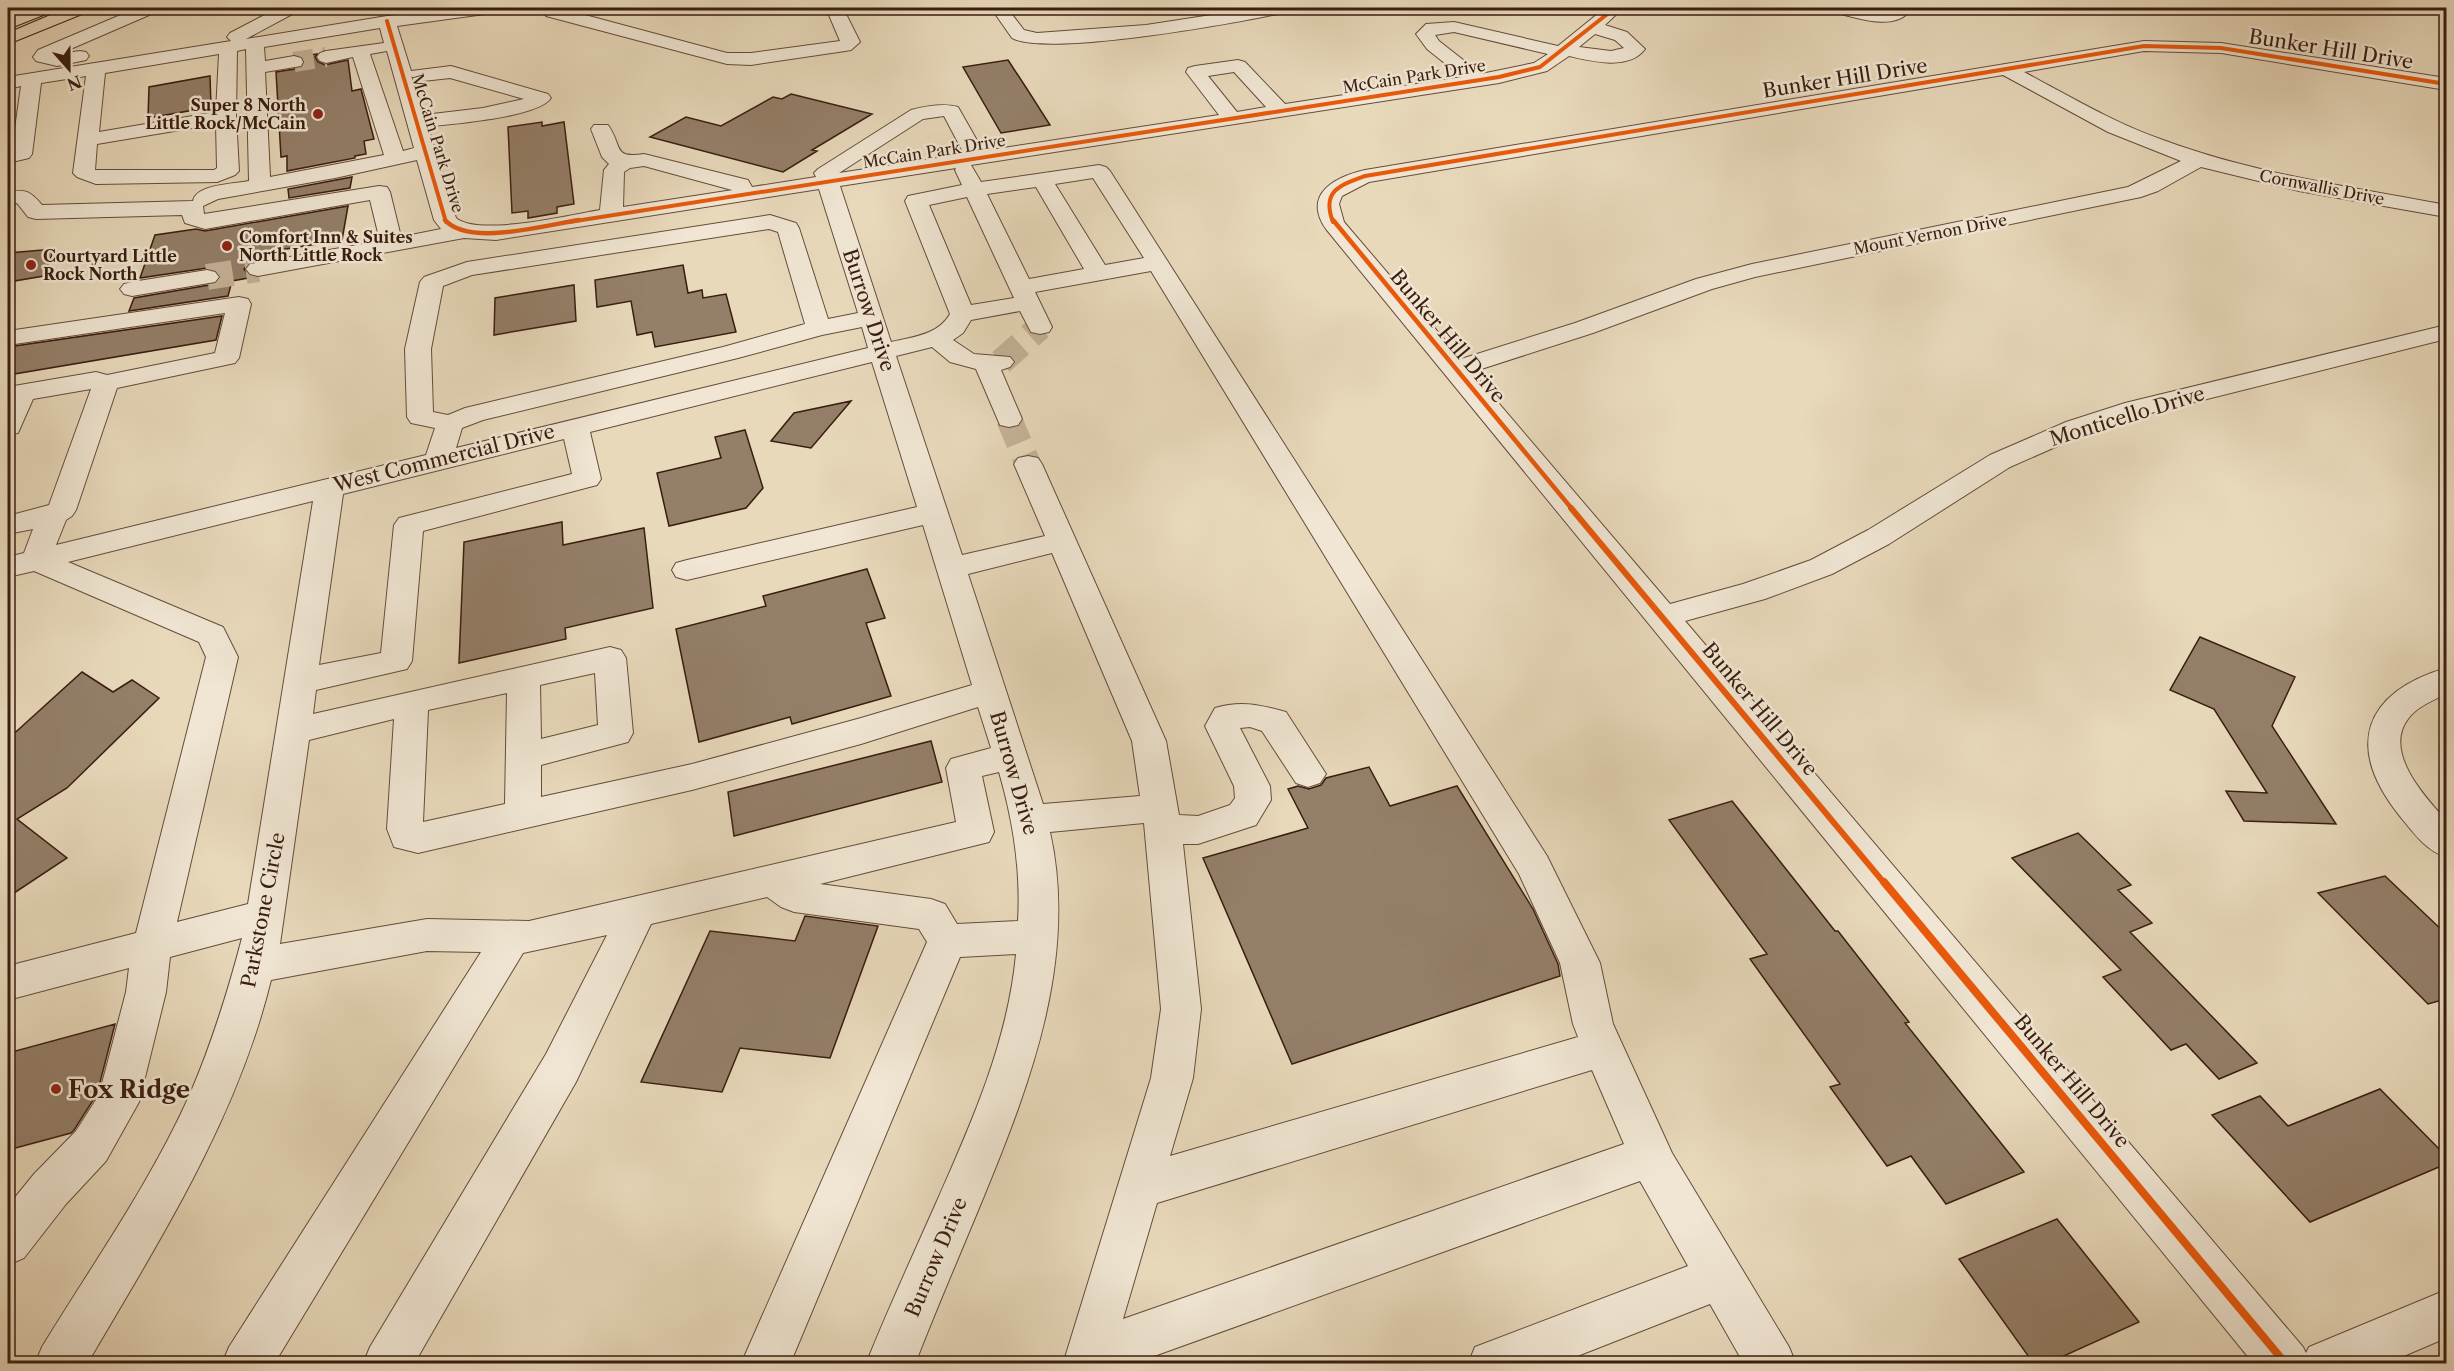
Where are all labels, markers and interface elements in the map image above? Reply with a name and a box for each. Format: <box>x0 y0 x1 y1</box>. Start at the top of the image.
street label: Bunker Hill Drive <box>2247 24 2415 74</box>
north arrow <box>39 39 99 99</box>
street label: Bunker Hill Drive <box>1761 53 1929 103</box>
street label: McCain Park Drive <box>1341 55 1487 97</box>
text: N <box>64 71 84 95</box>
street label: McCain Park Drive <box>407 71 469 215</box>
place label: Super 8 North Little Rock/McCain <box>145 95 306 133</box>
marker: Super 8 North Little Rock/McCain <box>311 107 325 121</box>
street label: McCain Park Drive <box>861 130 1007 172</box>
street label: Cornwallis Drive <box>2258 165 2386 209</box>
street label: Mount Vernon Drive <box>1851 209 2009 259</box>
place label: Comfort Inn & Suites North Little Rock <box>239 227 413 265</box>
marker: Comfort Inn & Suites North Little Rock <box>220 239 234 253</box>
place label: Courtyard Little Rock North <box>43 246 177 284</box>
street label: Burrow Drive <box>838 246 900 374</box>
marker: Courtyard Little Rock North <box>24 258 38 272</box>
street label: Bunker Hill Drive <box>1385 264 1511 408</box>
street label: Monticello Drive <box>2047 381 2207 451</box>
street label: West Commercial Drive <box>330 419 557 497</box>
street label: Bunker Hill Drive <box>1697 637 1823 781</box>
street label: Burrow Drive <box>985 708 1043 838</box>
street label: Parkstone Circle <box>236 830 290 990</box>
street label: Bunker Hill Drive <box>2009 1009 2135 1153</box>
place label: Fox Ridge <box>68 1075 190 1104</box>
marker: Fox Ridge <box>49 1082 63 1096</box>
street label: Burrow Drive <box>900 1193 972 1321</box>

